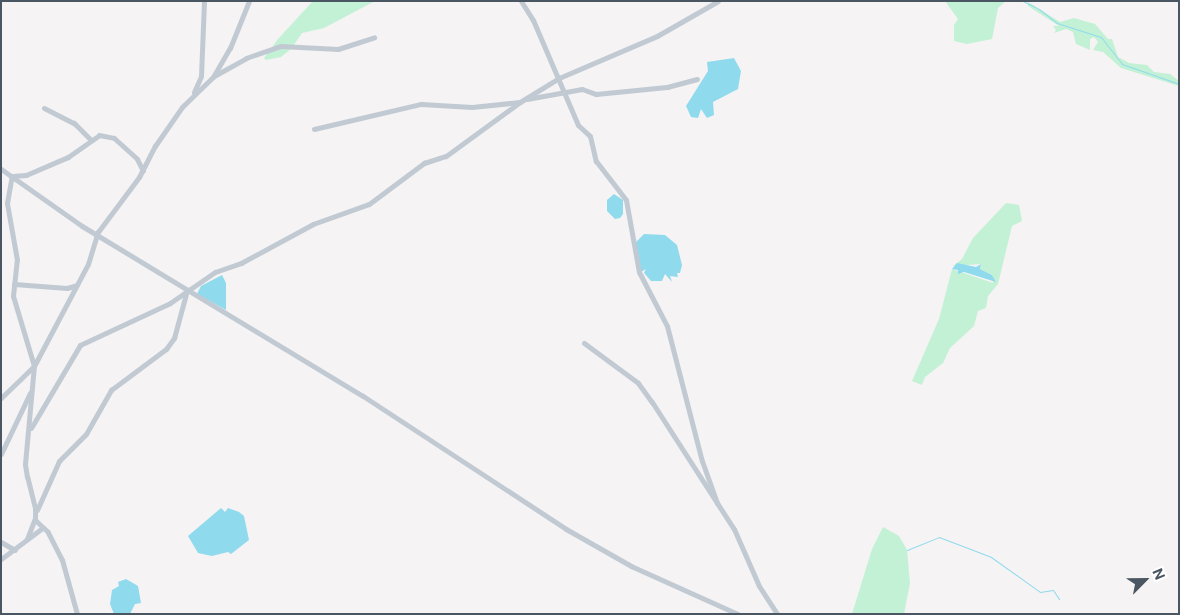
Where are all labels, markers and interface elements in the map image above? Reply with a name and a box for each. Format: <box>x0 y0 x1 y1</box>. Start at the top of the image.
north arrow <box>1120 555 1170 605</box>
text: N <box>1149 566 1168 582</box>

